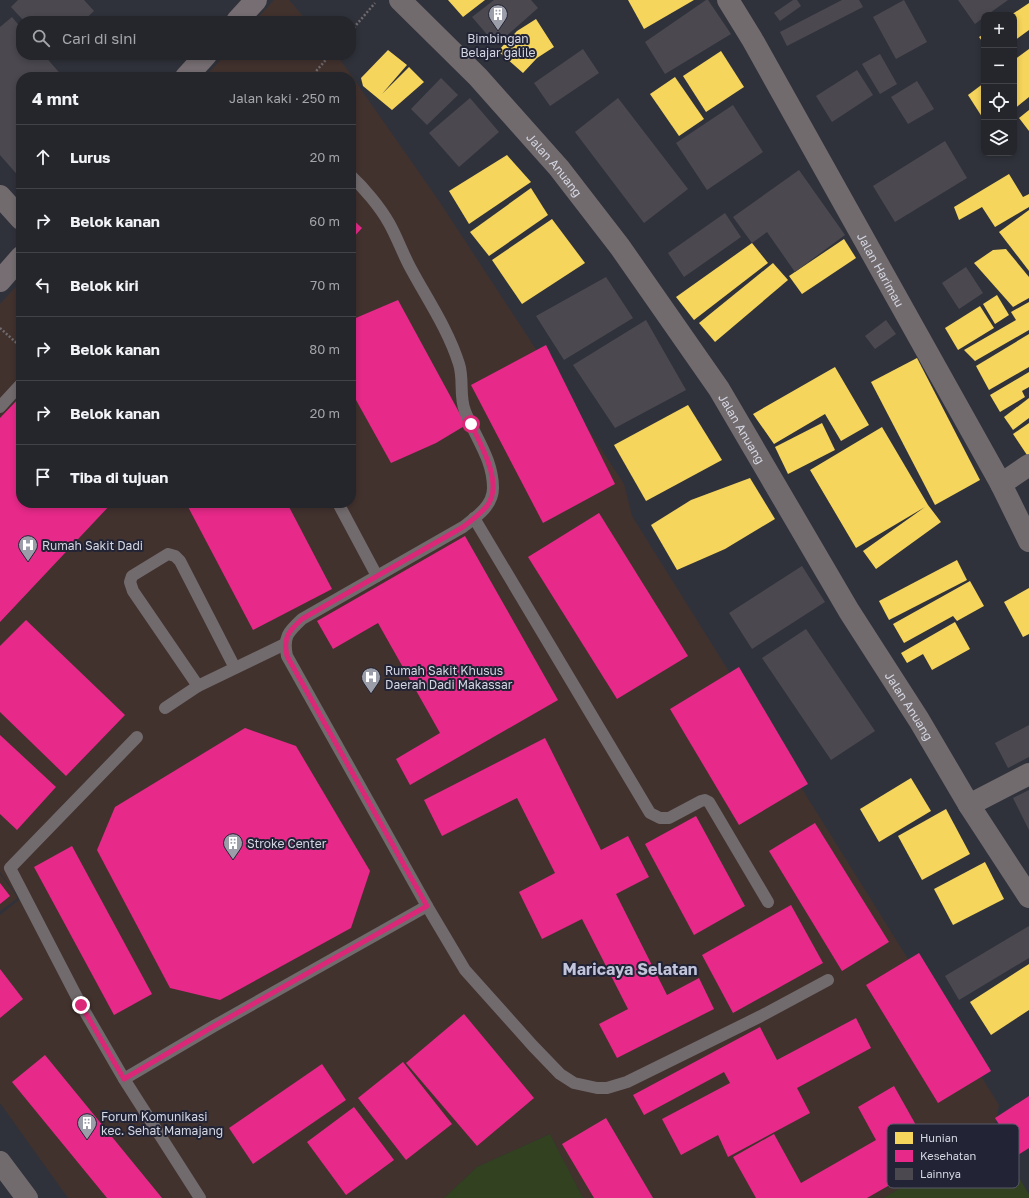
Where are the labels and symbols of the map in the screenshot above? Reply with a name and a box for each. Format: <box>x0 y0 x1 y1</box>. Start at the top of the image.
building icon: Bimbingan Belajar galile <box>487 3 509 31</box>
place label: Bimbingan Belajar galile <box>460 31 536 60</box>
street label: Jalan Anuang <box>524 130 586 199</box>
street label: Jalan Harimau <box>854 230 908 309</box>
street label: Jalan Anuang <box>716 391 768 466</box>
route start <box>462 415 480 433</box>
hospital icon: Rumah Sakit Dadi <box>17 534 39 562</box>
place label: Rumah Sakit Dadi <box>42 538 143 553</box>
place label: Rumah Sakit Khusus Daerah Dadi Makassar <box>385 663 513 692</box>
hospital icon: Rumah Sakit Khusus Daerah Dadi Makassar <box>360 666 382 694</box>
street label: Jalan Anuang <box>882 668 937 743</box>
building icon: Stroke Center <box>222 832 244 860</box>
place label: Stroke Center <box>247 836 327 851</box>
district label: Maricaya Selatan <box>563 959 697 979</box>
route end <box>72 996 90 1014</box>
place label: Forum Komunikasi kec. Sehat Mamajang <box>101 1109 223 1138</box>
building icon: Forum Komunikasi kec. Sehat Mamajang <box>76 1112 98 1140</box>
legend <box>887 1124 1019 1188</box>
text: Hunian <box>920 1131 958 1144</box>
text: Kesehatan <box>920 1149 976 1162</box>
text: Lainnya <box>920 1167 961 1180</box>

